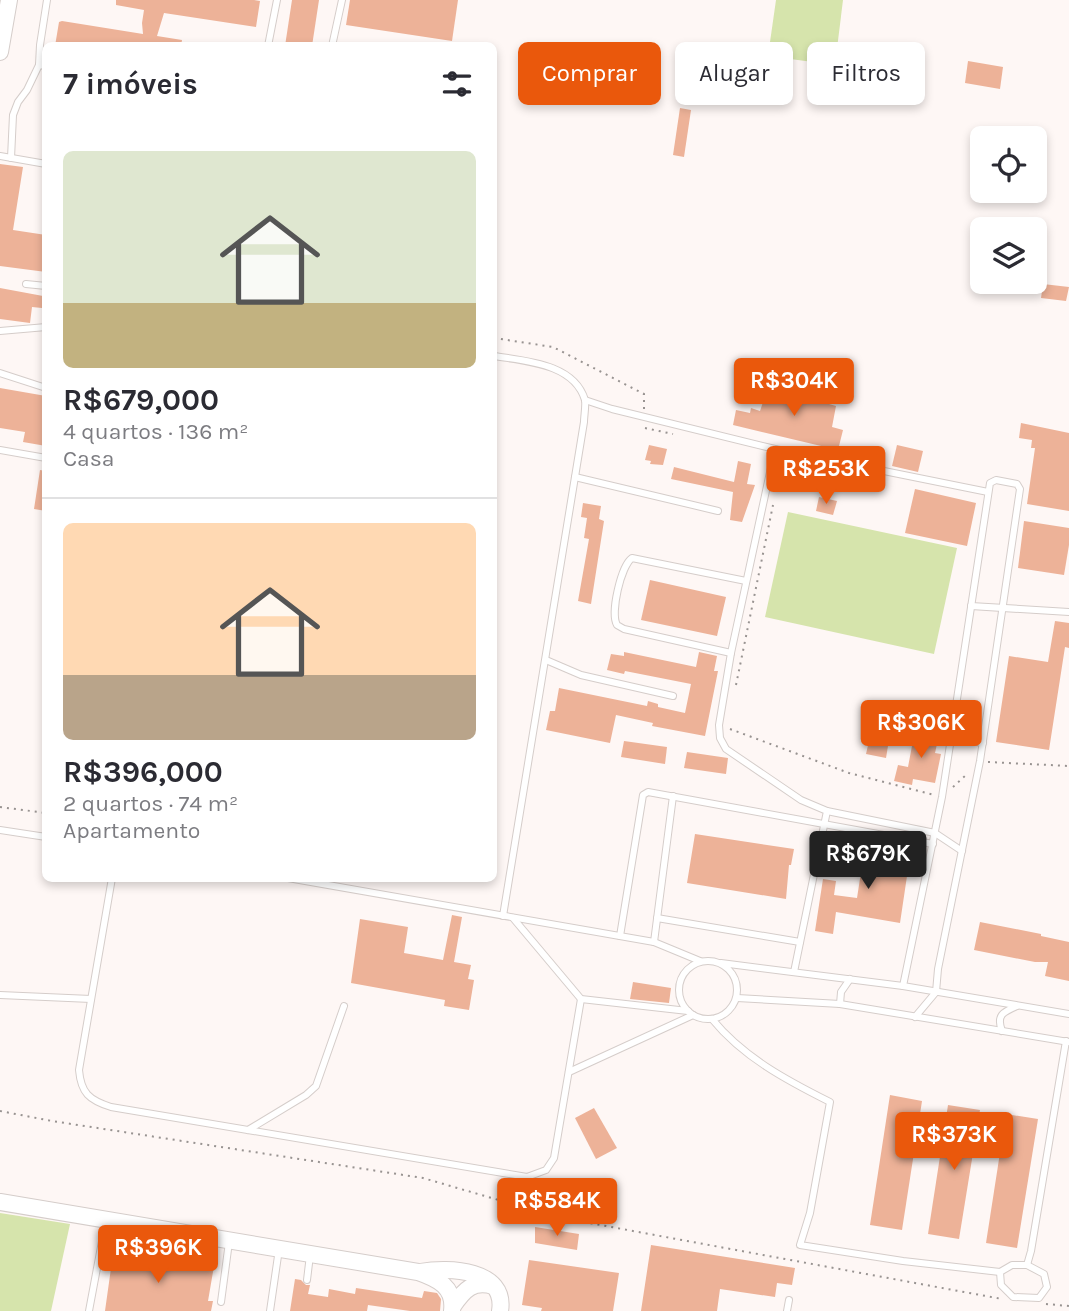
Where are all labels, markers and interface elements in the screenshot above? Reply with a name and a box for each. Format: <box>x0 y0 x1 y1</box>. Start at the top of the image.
chip: Comprar <box>518 42 661 105</box>
chip: Alugar <box>675 42 793 105</box>
chip: Filtros <box>807 42 925 105</box>
icon: filters <box>438 65 476 103</box>
text: 7 imóveis <box>63 66 198 102</box>
map controls <box>970 126 1047 294</box>
button: locate <box>970 126 1047 203</box>
icon: home <box>207 197 333 323</box>
button: layers <box>970 217 1047 294</box>
pin: R$304K <box>737 358 851 418</box>
text: R$304K <box>750 367 838 394</box>
text: R$679,000 <box>63 382 219 418</box>
text: 4 quartos · 136 m² <box>63 418 249 445</box>
text: Casa <box>63 445 115 472</box>
pin: R$253K <box>769 447 883 506</box>
text: R$253K <box>782 455 870 482</box>
icon: home <box>207 569 333 695</box>
pin: R$306K <box>864 700 978 760</box>
text: R$306K <box>877 709 965 736</box>
text: R$396,000 <box>63 754 223 790</box>
text: 2 quartos · 74 m² <box>63 790 238 817</box>
text: Apartamento <box>63 817 200 844</box>
pin: R$679K <box>811 832 925 891</box>
text: R$679K <box>825 840 911 867</box>
pin: R$373K <box>897 1112 1011 1172</box>
text: R$373K <box>911 1121 997 1148</box>
pin: R$584K <box>500 1178 614 1238</box>
text: R$584K <box>513 1187 601 1214</box>
pin: R$396K <box>101 1226 215 1285</box>
text: R$396K <box>114 1234 202 1261</box>

